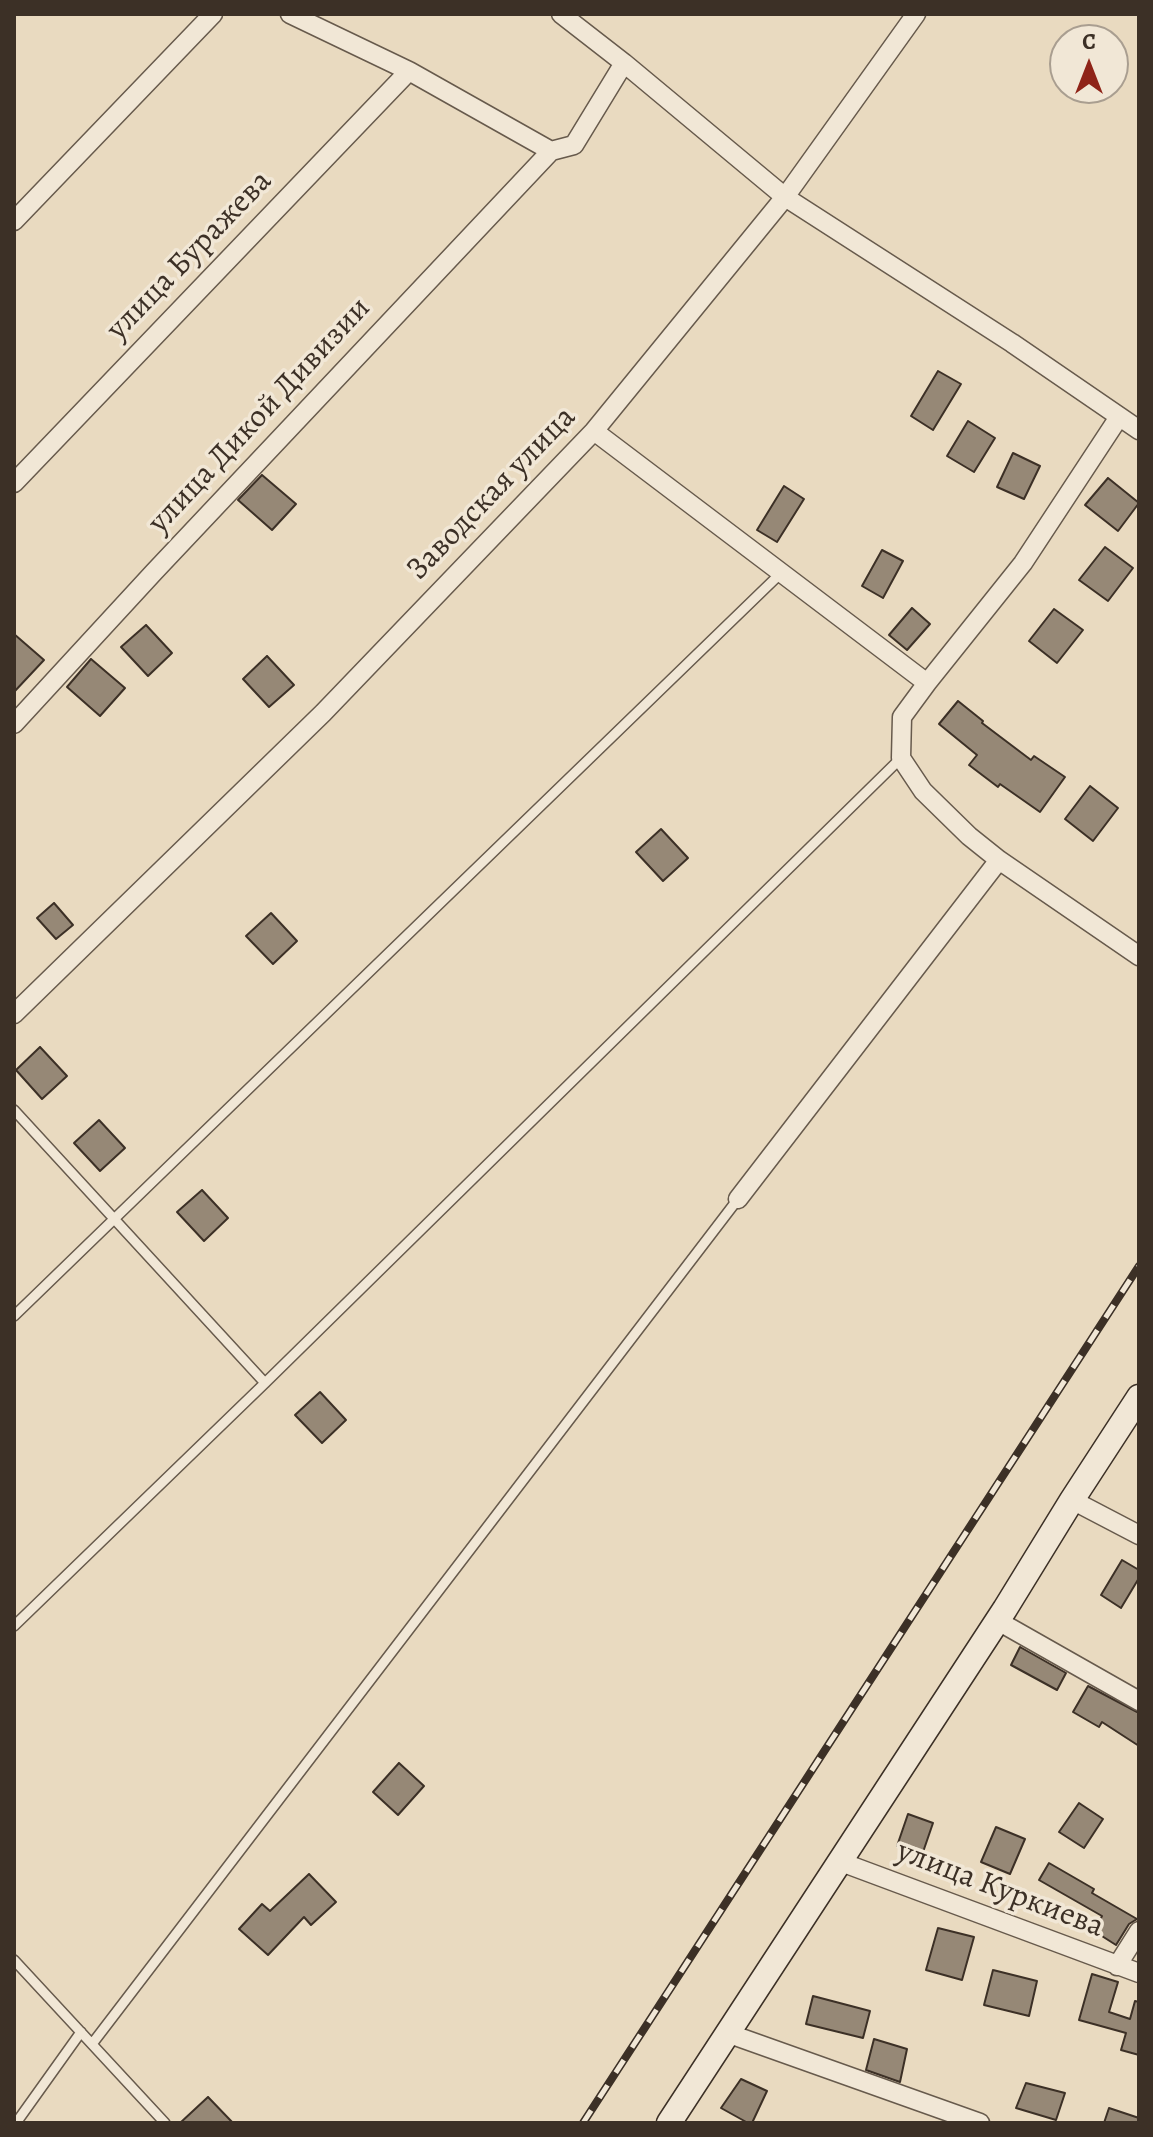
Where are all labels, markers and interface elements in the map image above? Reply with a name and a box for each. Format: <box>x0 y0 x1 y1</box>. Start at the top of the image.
north arrow <box>1049 24 1129 104</box>
text: С <box>1082 27 1096 57</box>
street label: улица Буражева <box>99 163 281 349</box>
street label: улица Дикой Дивизии <box>141 290 379 542</box>
street label: Заводская улица <box>399 399 585 589</box>
street label: улица Куркиева <box>891 1833 1109 1947</box>

